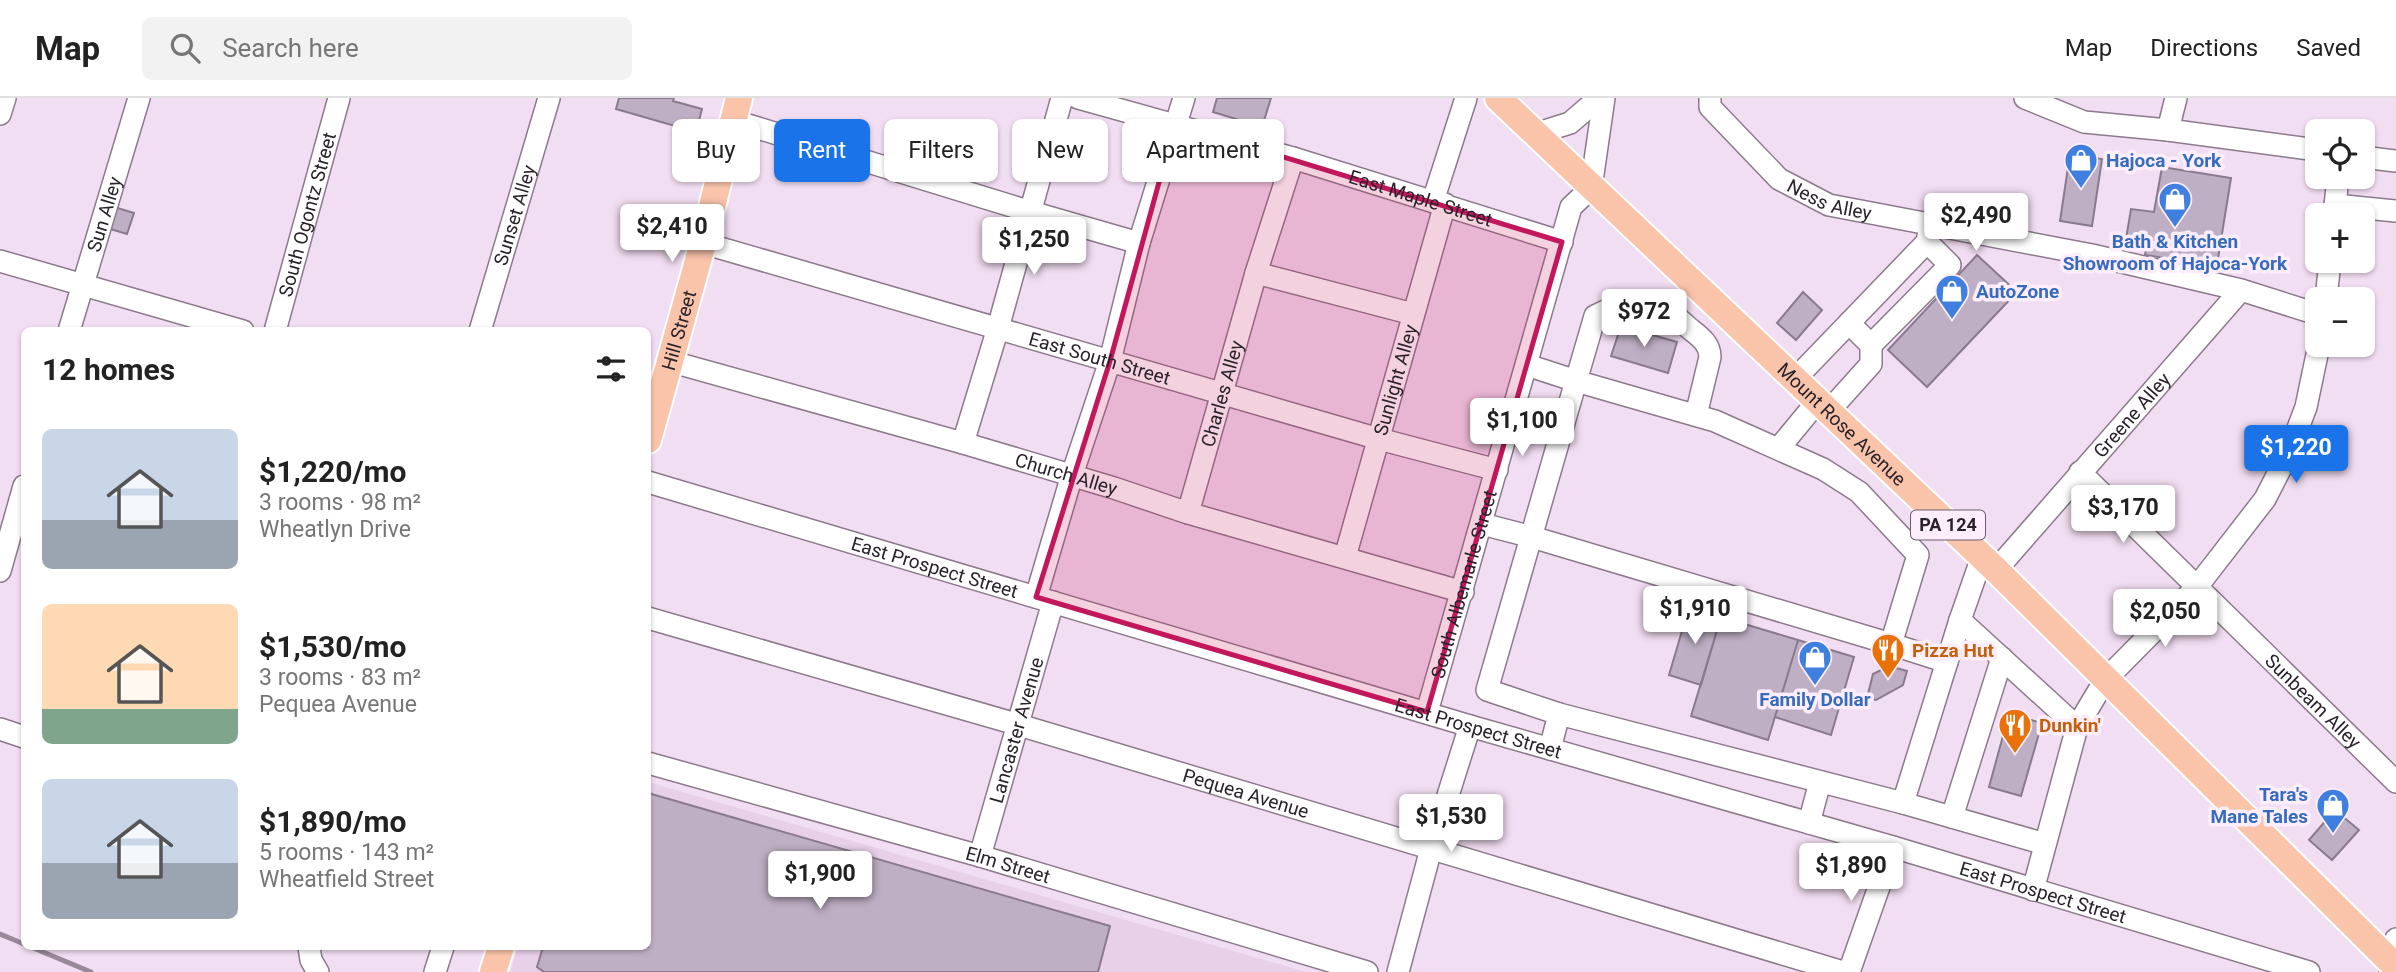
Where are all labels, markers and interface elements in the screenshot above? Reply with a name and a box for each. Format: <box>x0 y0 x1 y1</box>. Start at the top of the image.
search box <box>142 17 632 80</box>
text: Map <box>35 29 100 68</box>
icon: search <box>166 29 204 67</box>
text: Search here <box>222 33 359 63</box>
text: Map <box>2065 34 2112 62</box>
text: Directions <box>2150 34 2258 62</box>
text: Saved <box>2296 34 2361 62</box>
chip: Buy <box>672 119 760 182</box>
chip: Rent <box>774 119 870 182</box>
chip: Filters <box>884 119 998 182</box>
chip: New <box>1012 119 1108 182</box>
chip: Apartment <box>1122 119 1284 182</box>
map controls <box>2305 119 2375 357</box>
button: locate <box>2305 119 2375 189</box>
street label: South Ogontz Street <box>274 130 341 299</box>
shop icon: Hajoca - York <box>2062 141 2100 190</box>
place label: Hajoca - York <box>2106 149 2222 172</box>
street label: Sunset Alley <box>489 162 541 268</box>
street label: East Maple Street <box>1346 165 1495 232</box>
street label: Sun Alley <box>82 174 127 255</box>
street label: Ness Alley <box>1783 174 1874 225</box>
shop icon: Bath & Kitchen Showroom of Hajoca-York <box>2156 180 2194 229</box>
pin: $2,490 <box>1919 194 2033 253</box>
text: $2,490 <box>1940 202 2012 229</box>
button: + <box>2305 203 2375 273</box>
pin: $2,410 <box>615 204 729 264</box>
text: $2,410 <box>636 213 708 240</box>
pin: $1,250 <box>977 218 1091 277</box>
text: $1,250 <box>998 226 1070 253</box>
place label: Bath & Kitchen Showroom of Hajoca-York <box>2063 230 2288 275</box>
shop icon: AutoZone <box>1933 272 1971 321</box>
place label: AutoZone <box>1976 280 2059 303</box>
button: − <box>2305 287 2375 357</box>
street label: Hill Street <box>657 288 701 373</box>
pin: $972 <box>1603 289 1685 349</box>
text: $972 <box>1618 298 1670 325</box>
street label: Sunlight Alley <box>1369 322 1422 438</box>
street label: East South Street <box>1026 327 1173 390</box>
street label: Charles Alley <box>1196 338 1248 450</box>
icon: filters <box>592 350 630 388</box>
text: 12 homes <box>42 352 175 387</box>
street label: Mount Rose Avenue <box>1773 358 1911 491</box>
street label: Greene Alley <box>2089 368 2175 462</box>
pin: $1,100 <box>1465 398 1579 458</box>
text: $1,100 <box>1486 407 1558 434</box>
pin: $1,220 <box>2239 426 2353 485</box>
text: $1,220 <box>2260 434 2332 461</box>
street label: Church Alley <box>1012 448 1120 500</box>
text: $1,220/mo <box>259 454 407 489</box>
icon: home <box>98 457 182 541</box>
pin: $3,170 <box>2066 486 2180 545</box>
street label: South Albemarle Street <box>1426 487 1502 681</box>
text: 3 rooms · 98 m² <box>259 489 421 516</box>
text: $3,170 <box>2087 494 2159 521</box>
road number: PA 124 <box>1911 510 1985 540</box>
text: Wheatlyn Drive <box>259 516 411 543</box>
street label: East Prospect Street <box>848 532 1021 603</box>
pin: $1,910 <box>1638 587 1752 646</box>
pin: $2,050 <box>2108 589 2222 649</box>
text: $1,910 <box>1659 595 1731 622</box>
text: $2,050 <box>2129 598 2201 625</box>
text: $1,530/mo <box>259 629 407 664</box>
restaurant icon: Pizza Hut <box>1869 631 1907 680</box>
icon: home <box>98 632 182 716</box>
shop icon: Family Dollar <box>1796 638 1834 687</box>
place label: Pizza Hut <box>1912 639 1995 662</box>
street label: Sunbeam Alley <box>2260 649 2366 753</box>
street label: Lancaster Avenue <box>985 655 1049 806</box>
text: 3 rooms · 83 m² <box>259 664 421 691</box>
place label: Family Dollar <box>1759 688 1871 711</box>
text: Pequea Avenue <box>259 691 417 718</box>
street label: East Prospect Street <box>1392 693 1564 764</box>
restaurant icon: Dunkin' <box>1996 706 2034 755</box>
place label: Dunkin' <box>2039 714 2101 737</box>
street label: Pequea Avenue <box>1180 764 1312 823</box>
place label: Tara's Mane Tales <box>2210 783 2308 828</box>
shop icon: Tara's Mane Tales <box>2314 786 2352 835</box>
pin: $1,530 <box>1394 794 1508 854</box>
text: $1,530 <box>1415 803 1487 830</box>
text: $1,890/mo <box>259 804 407 839</box>
icon: home <box>98 807 182 891</box>
text: 5 rooms · 143 m² <box>259 839 434 866</box>
street label: Elm Street <box>963 842 1053 888</box>
pin: $1,890 <box>1794 844 1908 903</box>
pin: $1,900 <box>763 852 877 911</box>
text: $1,890 <box>1815 852 1887 879</box>
street label: East Prospect Street <box>1957 857 2129 928</box>
text: $1,900 <box>784 860 856 887</box>
text: Wheatfield Street <box>259 866 434 893</box>

